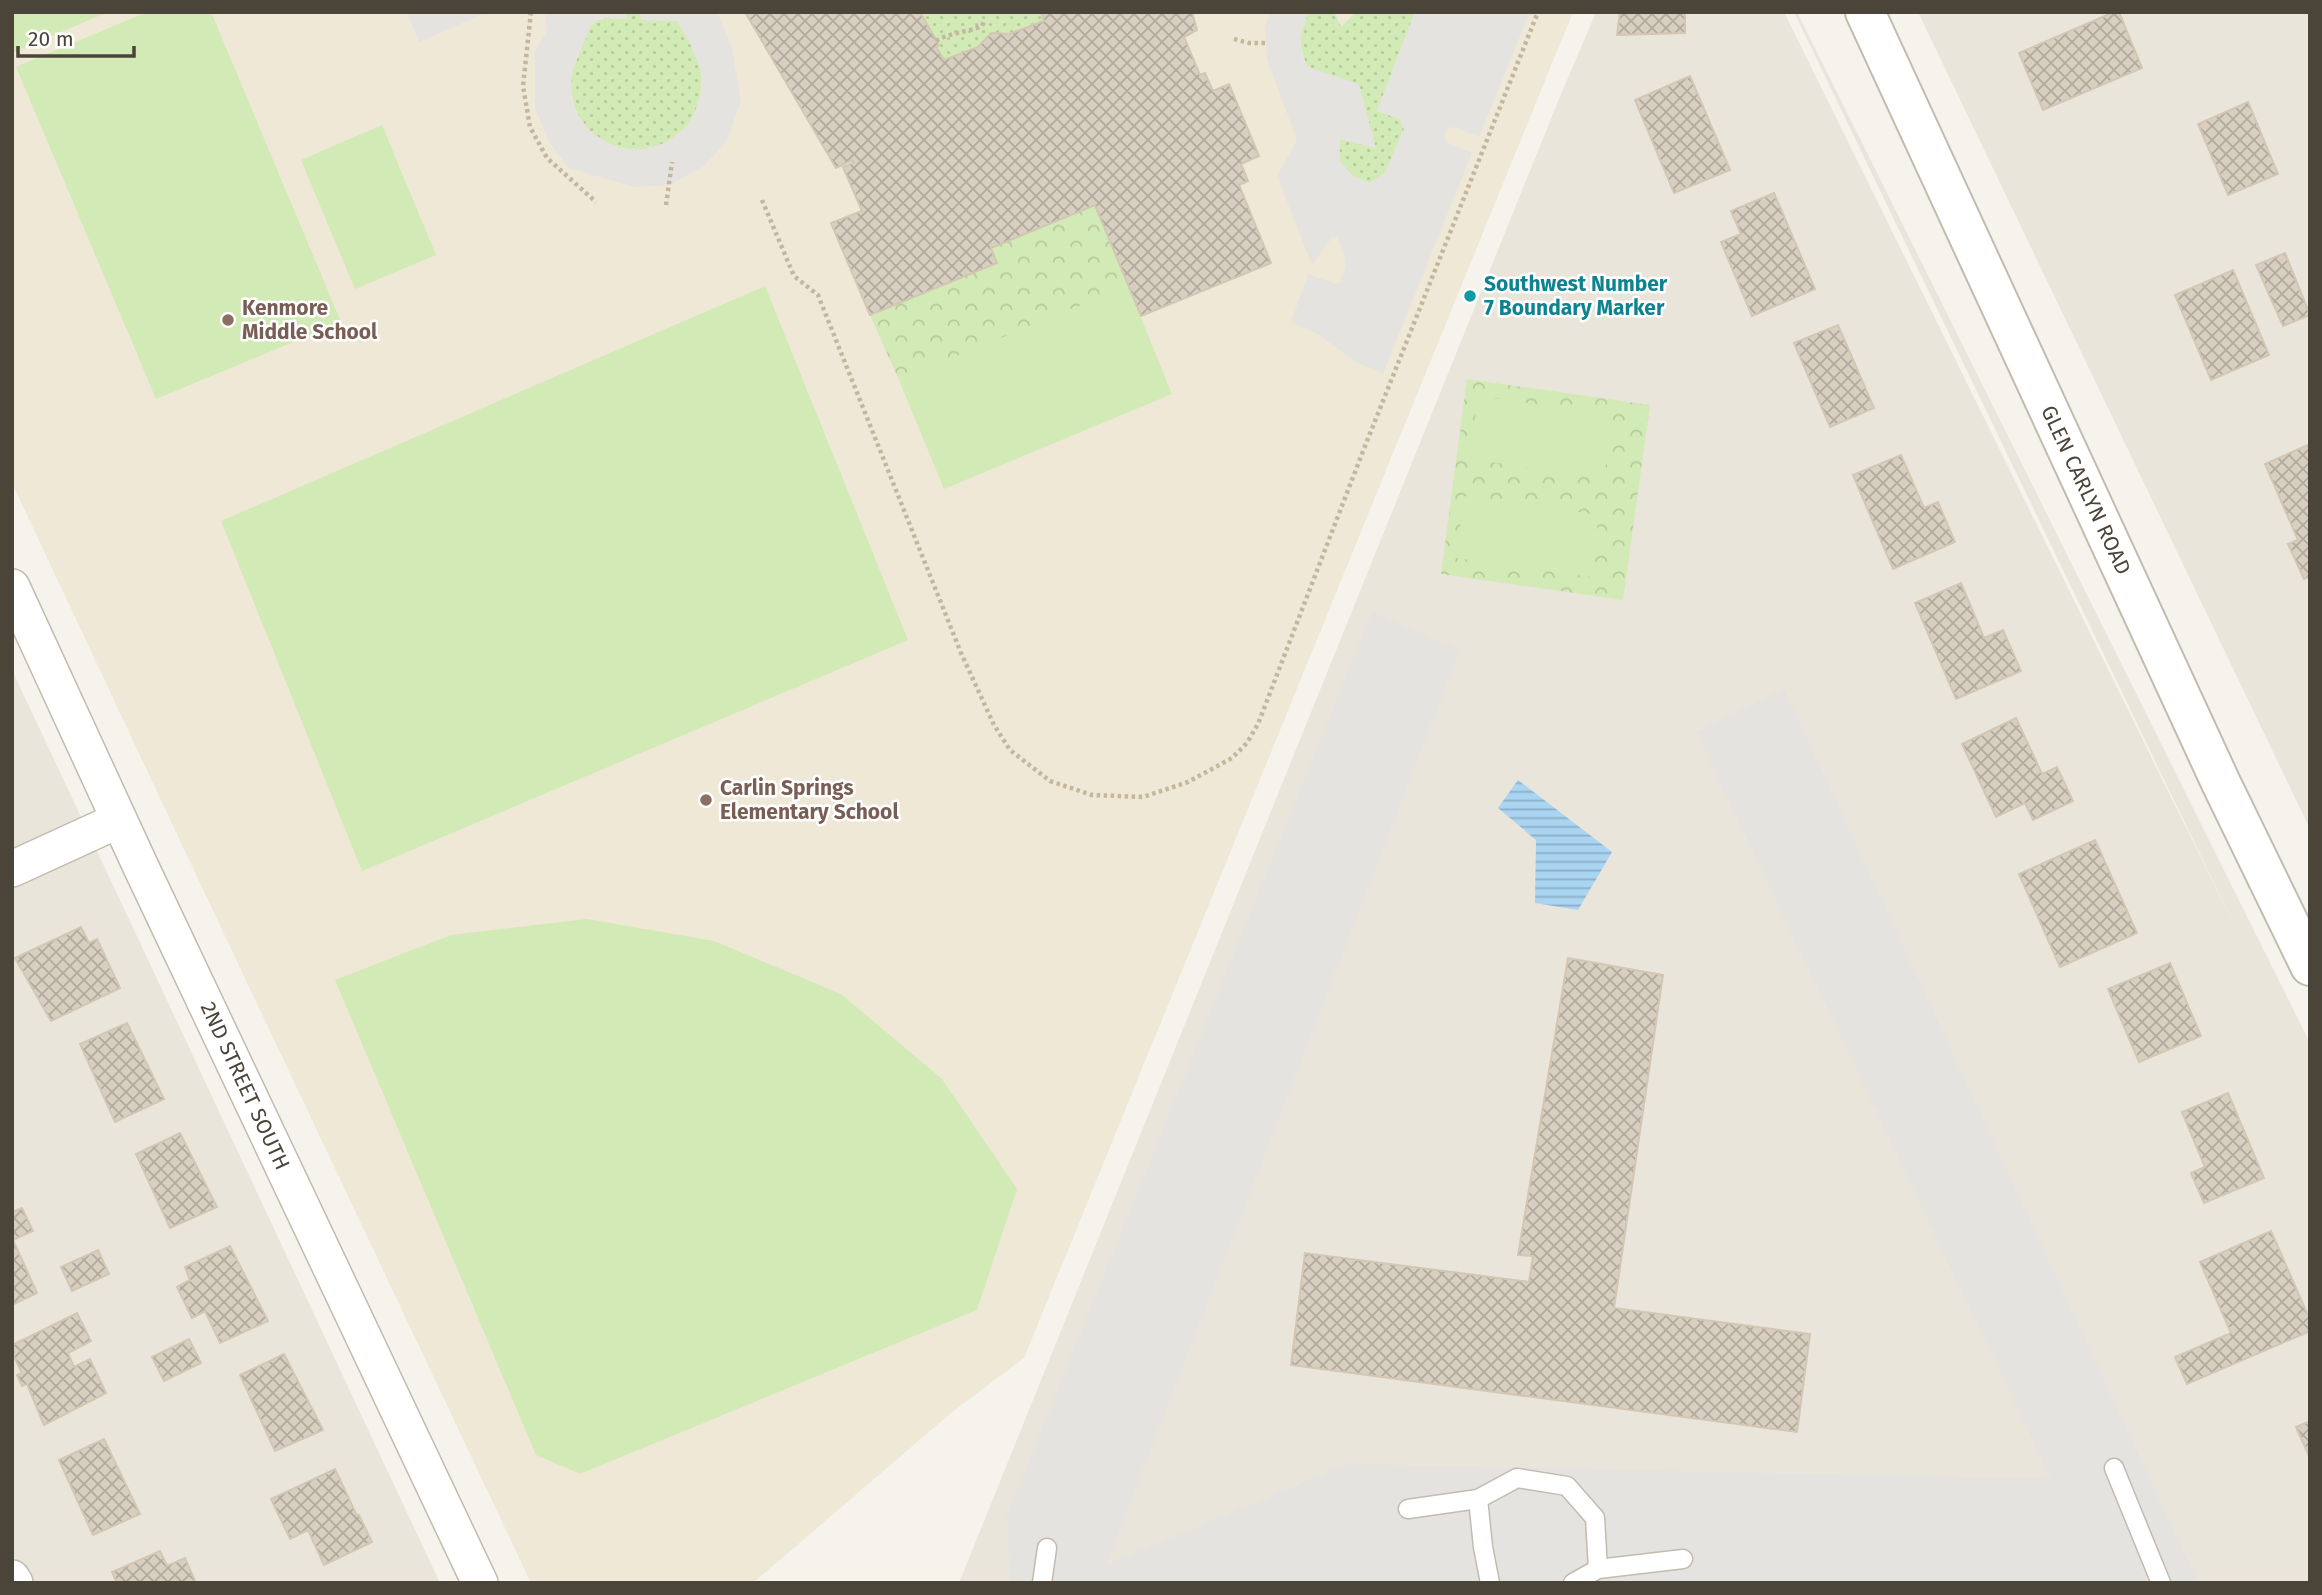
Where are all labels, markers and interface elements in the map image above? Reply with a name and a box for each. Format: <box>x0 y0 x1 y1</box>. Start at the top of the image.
scale bar <box>18 14 133 58</box>
text: 20 m <box>28 26 74 52</box>
place label: Southwest Number 7 Boundary Marker <box>1484 271 1668 321</box>
marker: Southwest Number 7 Boundary Marker <box>1462 288 1478 304</box>
place label: Kenmore Middle School <box>242 295 378 345</box>
marker: Kenmore Middle School <box>220 312 236 328</box>
street label: GLEN CARLYN ROAD <box>2035 401 2137 579</box>
place label: Carlin Springs Elementary School <box>720 775 899 825</box>
marker: Carlin Springs Elementary School <box>698 792 714 808</box>
street label: 2ND STREET SOUTH <box>195 998 295 1174</box>

